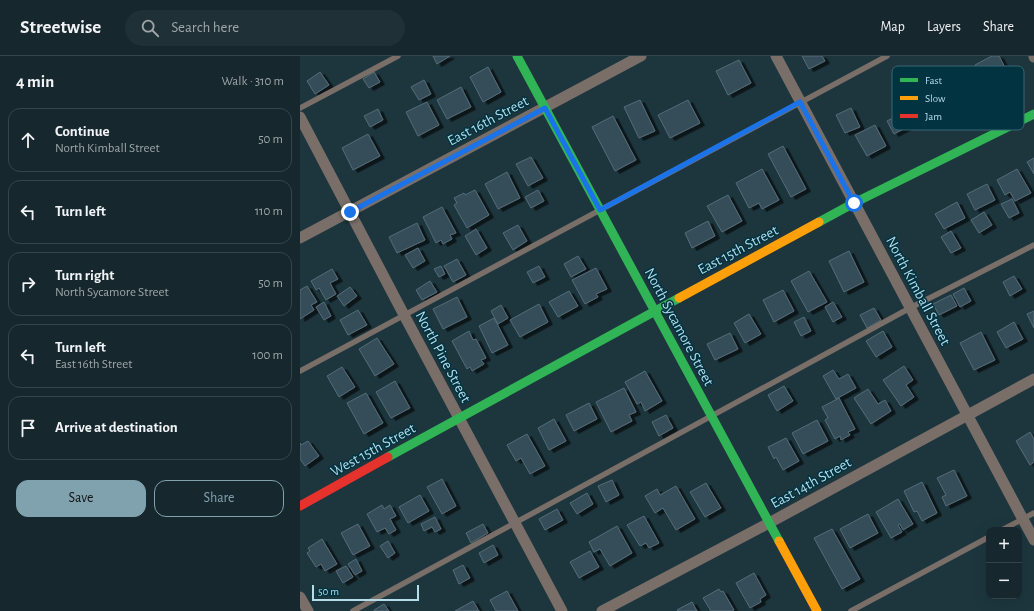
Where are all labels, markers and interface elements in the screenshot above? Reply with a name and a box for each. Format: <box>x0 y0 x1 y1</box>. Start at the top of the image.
search box <box>125 10 405 46</box>
icon: search <box>139 17 161 39</box>
text: Streetwise <box>20 18 101 37</box>
text: Search here <box>171 20 239 35</box>
text: Map <box>880 20 905 34</box>
text: Layers <box>927 20 961 34</box>
text: Share <box>983 20 1014 34</box>
legend <box>892 66 1024 130</box>
text: 4 min <box>16 73 54 90</box>
text: Walk · 310 m <box>221 75 284 88</box>
text: Fast <box>925 75 943 86</box>
street label: East 16th Street <box>445 93 531 149</box>
text: Slow <box>925 93 946 104</box>
text: Jam <box>925 111 942 122</box>
text: Continue <box>55 124 110 139</box>
icon: ahead <box>17 129 39 151</box>
text: 50 m <box>258 133 283 146</box>
text: North Kimball Street <box>55 142 160 155</box>
route start <box>845 194 863 212</box>
icon: left <box>17 201 39 223</box>
route end <box>341 203 359 221</box>
text: Turn left <box>55 204 106 219</box>
text: 110 m <box>255 205 283 218</box>
street label: East 15th Street <box>695 223 781 277</box>
street label: North Kimball Street <box>883 234 953 348</box>
street label: North Sycamore Street <box>642 266 717 389</box>
text: Turn right <box>55 268 114 283</box>
icon: right <box>17 273 39 295</box>
text: 50 m <box>258 277 283 290</box>
text: North Sycamore Street <box>55 286 169 299</box>
street label: North Pine Street <box>413 309 473 405</box>
text: Turn left <box>55 340 106 355</box>
icon: left <box>17 345 39 367</box>
text: 100 m <box>252 349 283 362</box>
text: East 16th Street <box>55 358 132 371</box>
icon: arrive <box>17 417 39 439</box>
text: Arrive at destination <box>55 420 178 435</box>
street label: West 15th Street <box>328 420 418 479</box>
street label: East 14th Street <box>768 455 854 511</box>
button: Save <box>16 480 146 517</box>
button: Share <box>154 480 284 517</box>
map controls <box>986 527 1022 599</box>
button: + <box>986 527 1022 563</box>
button: − <box>986 563 1022 599</box>
scale bar <box>312 583 419 602</box>
text: 50 m <box>318 586 339 597</box>

